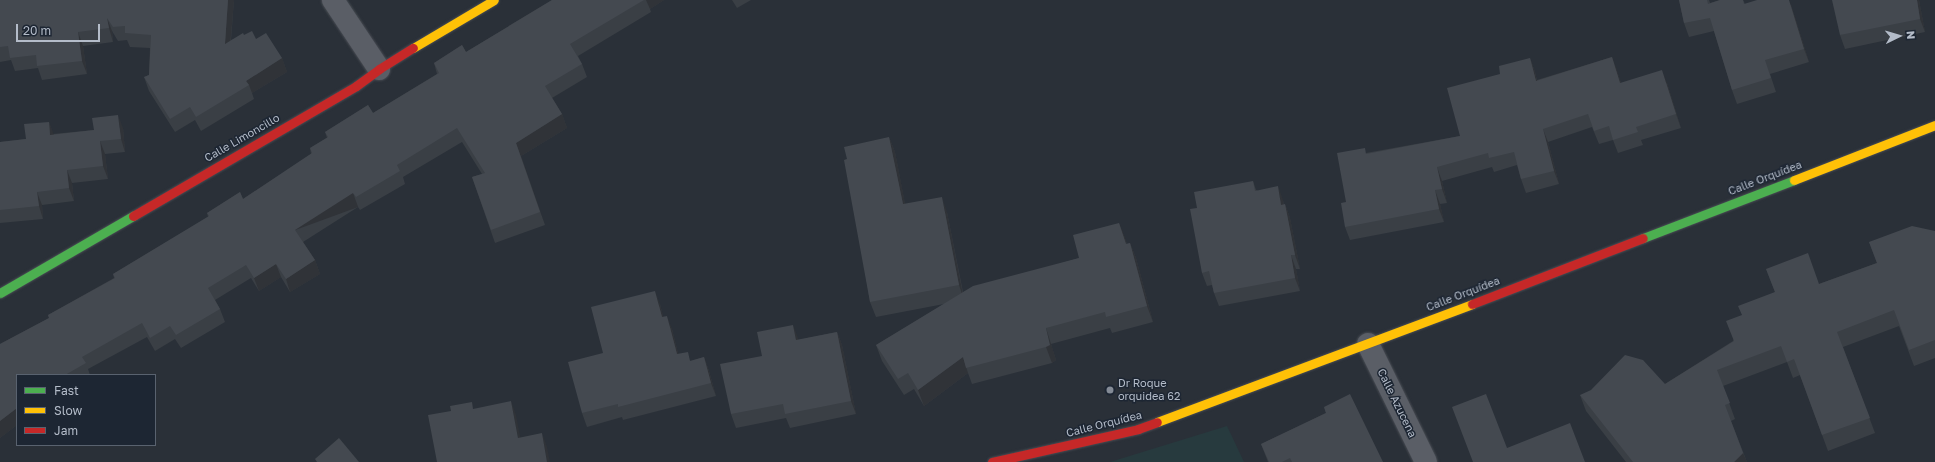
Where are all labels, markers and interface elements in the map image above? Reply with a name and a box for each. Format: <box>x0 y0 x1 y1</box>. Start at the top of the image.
scale bar <box>18 16 102 42</box>
north arrow <box>1879 16 1919 56</box>
text: 20 m <box>23 23 51 38</box>
text: N <box>1905 30 1918 40</box>
street label: Calle Limoncillo <box>202 111 282 165</box>
street label: Calle Orquídea <box>1726 158 1804 198</box>
street label: Calle Orquídea <box>1424 274 1502 314</box>
street label: Calle Azucena <box>1375 366 1419 440</box>
legend <box>16 374 156 446</box>
place label: Dr Roque orquidea 62 <box>1118 377 1180 403</box>
text: Fast <box>54 383 79 398</box>
marker: Dr Roque orquidea 62 <box>1105 385 1115 395</box>
text: Slow <box>54 403 82 418</box>
street label: Calle Orquídea <box>1065 408 1143 440</box>
text: Jam <box>54 423 78 438</box>

